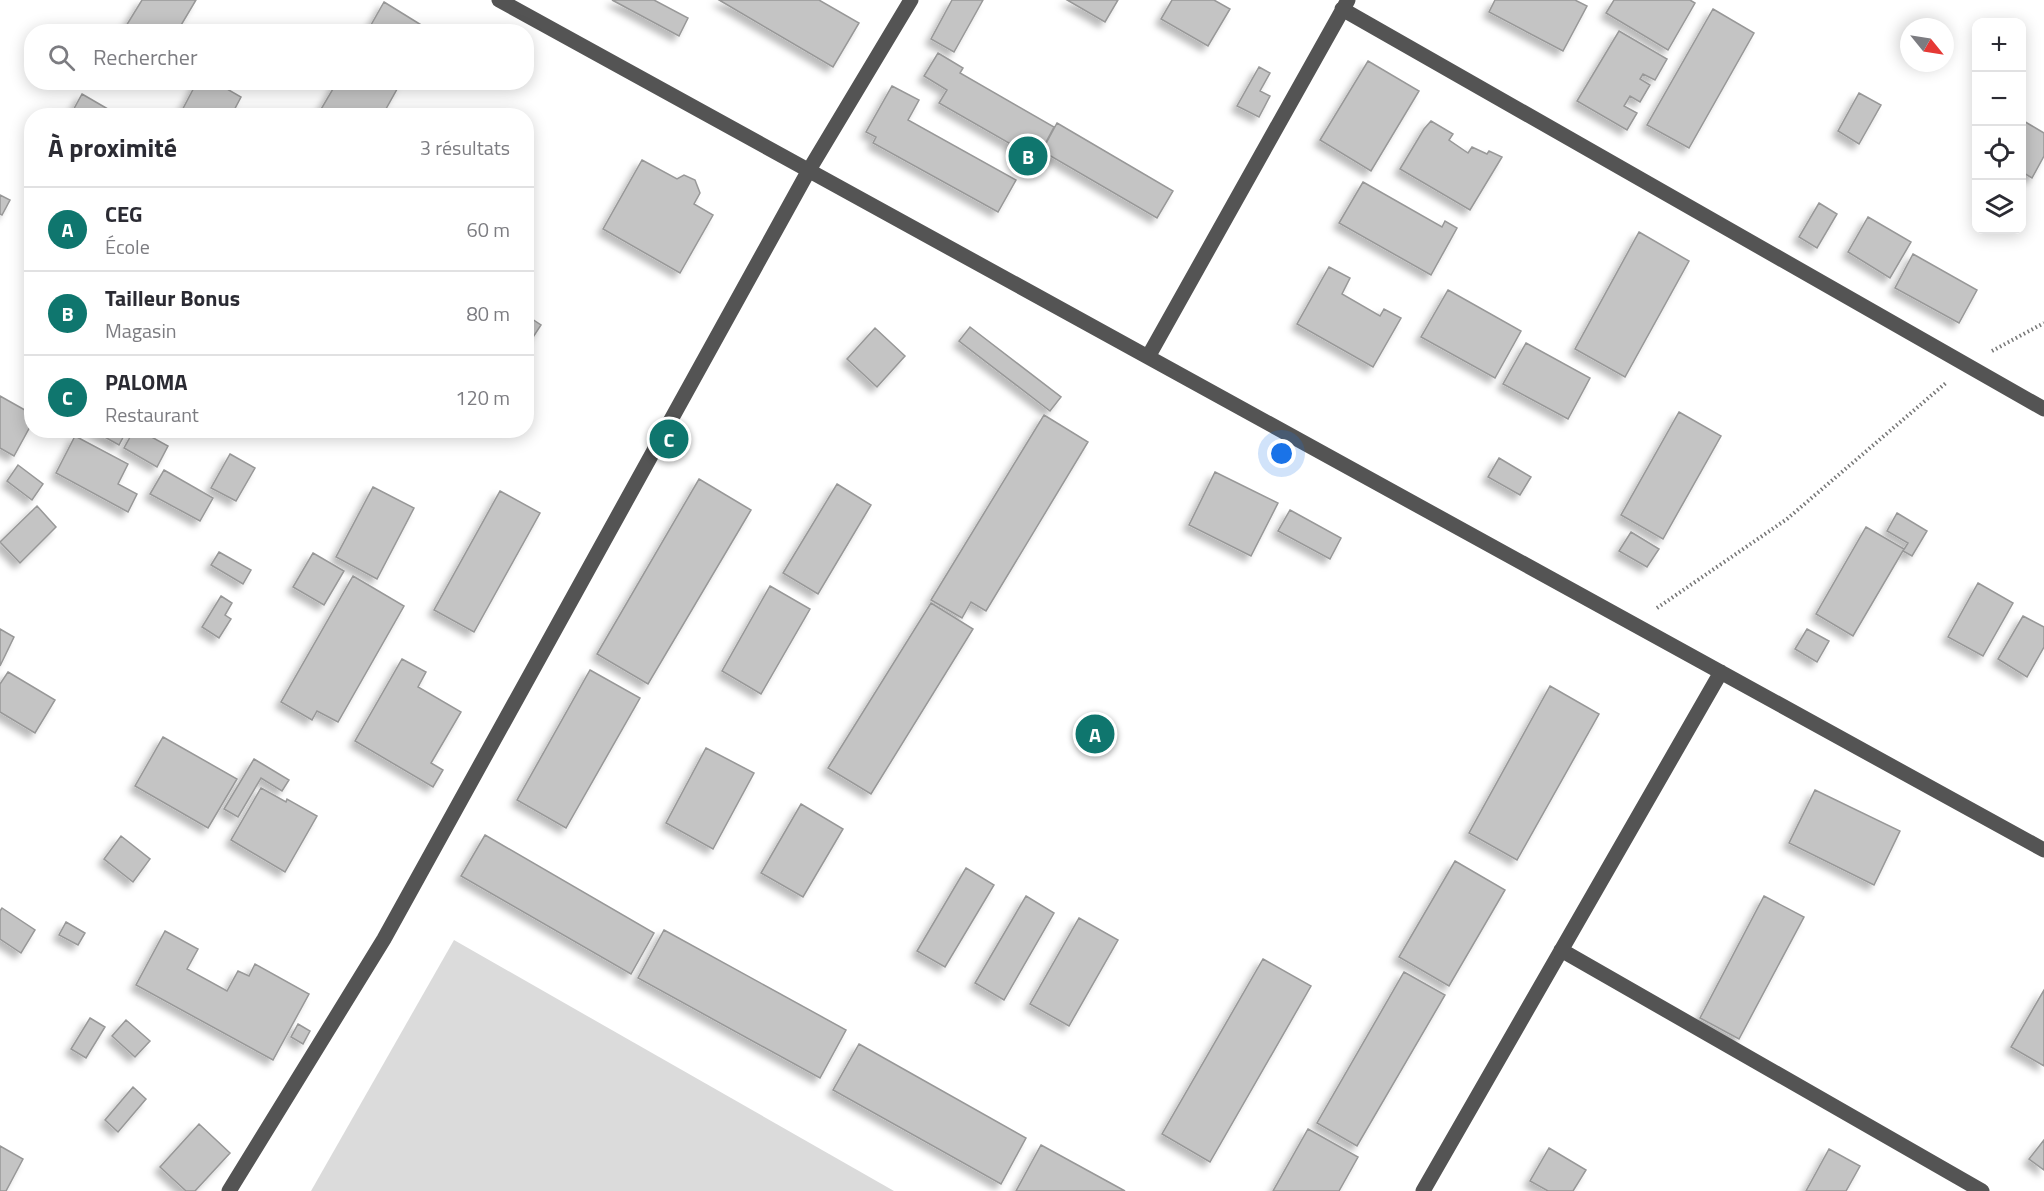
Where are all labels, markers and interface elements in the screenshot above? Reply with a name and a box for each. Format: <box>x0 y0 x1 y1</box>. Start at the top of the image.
north arrow <box>1900 18 1954 72</box>
map controls <box>1972 18 2026 234</box>
button: + <box>1972 18 2026 72</box>
search box <box>24 24 534 90</box>
text: Rechercher <box>93 40 198 74</box>
icon: search <box>45 41 78 74</box>
button: − <box>1972 72 2026 126</box>
button: locate <box>1972 126 2026 180</box>
text: À proximité <box>48 128 177 167</box>
text: 3 résultats <box>420 132 510 163</box>
pin: B <box>1008 134 1048 178</box>
button: layers <box>1972 180 2026 234</box>
text: CEG <box>105 197 142 231</box>
text: A <box>61 214 74 245</box>
text: 60 m <box>466 214 510 245</box>
text: École <box>105 231 150 262</box>
text: Tailleur Bonus <box>105 281 240 315</box>
text: B <box>61 298 74 329</box>
text: 80 m <box>466 298 510 329</box>
text: Magasin <box>105 315 177 346</box>
text: PALOMA <box>105 365 188 399</box>
text: C <box>62 382 73 413</box>
text: 120 m <box>455 382 510 413</box>
text: Restaurant <box>105 399 199 430</box>
pin: C <box>650 416 688 462</box>
your location <box>1267 439 1296 468</box>
pin: A <box>1076 712 1114 756</box>

